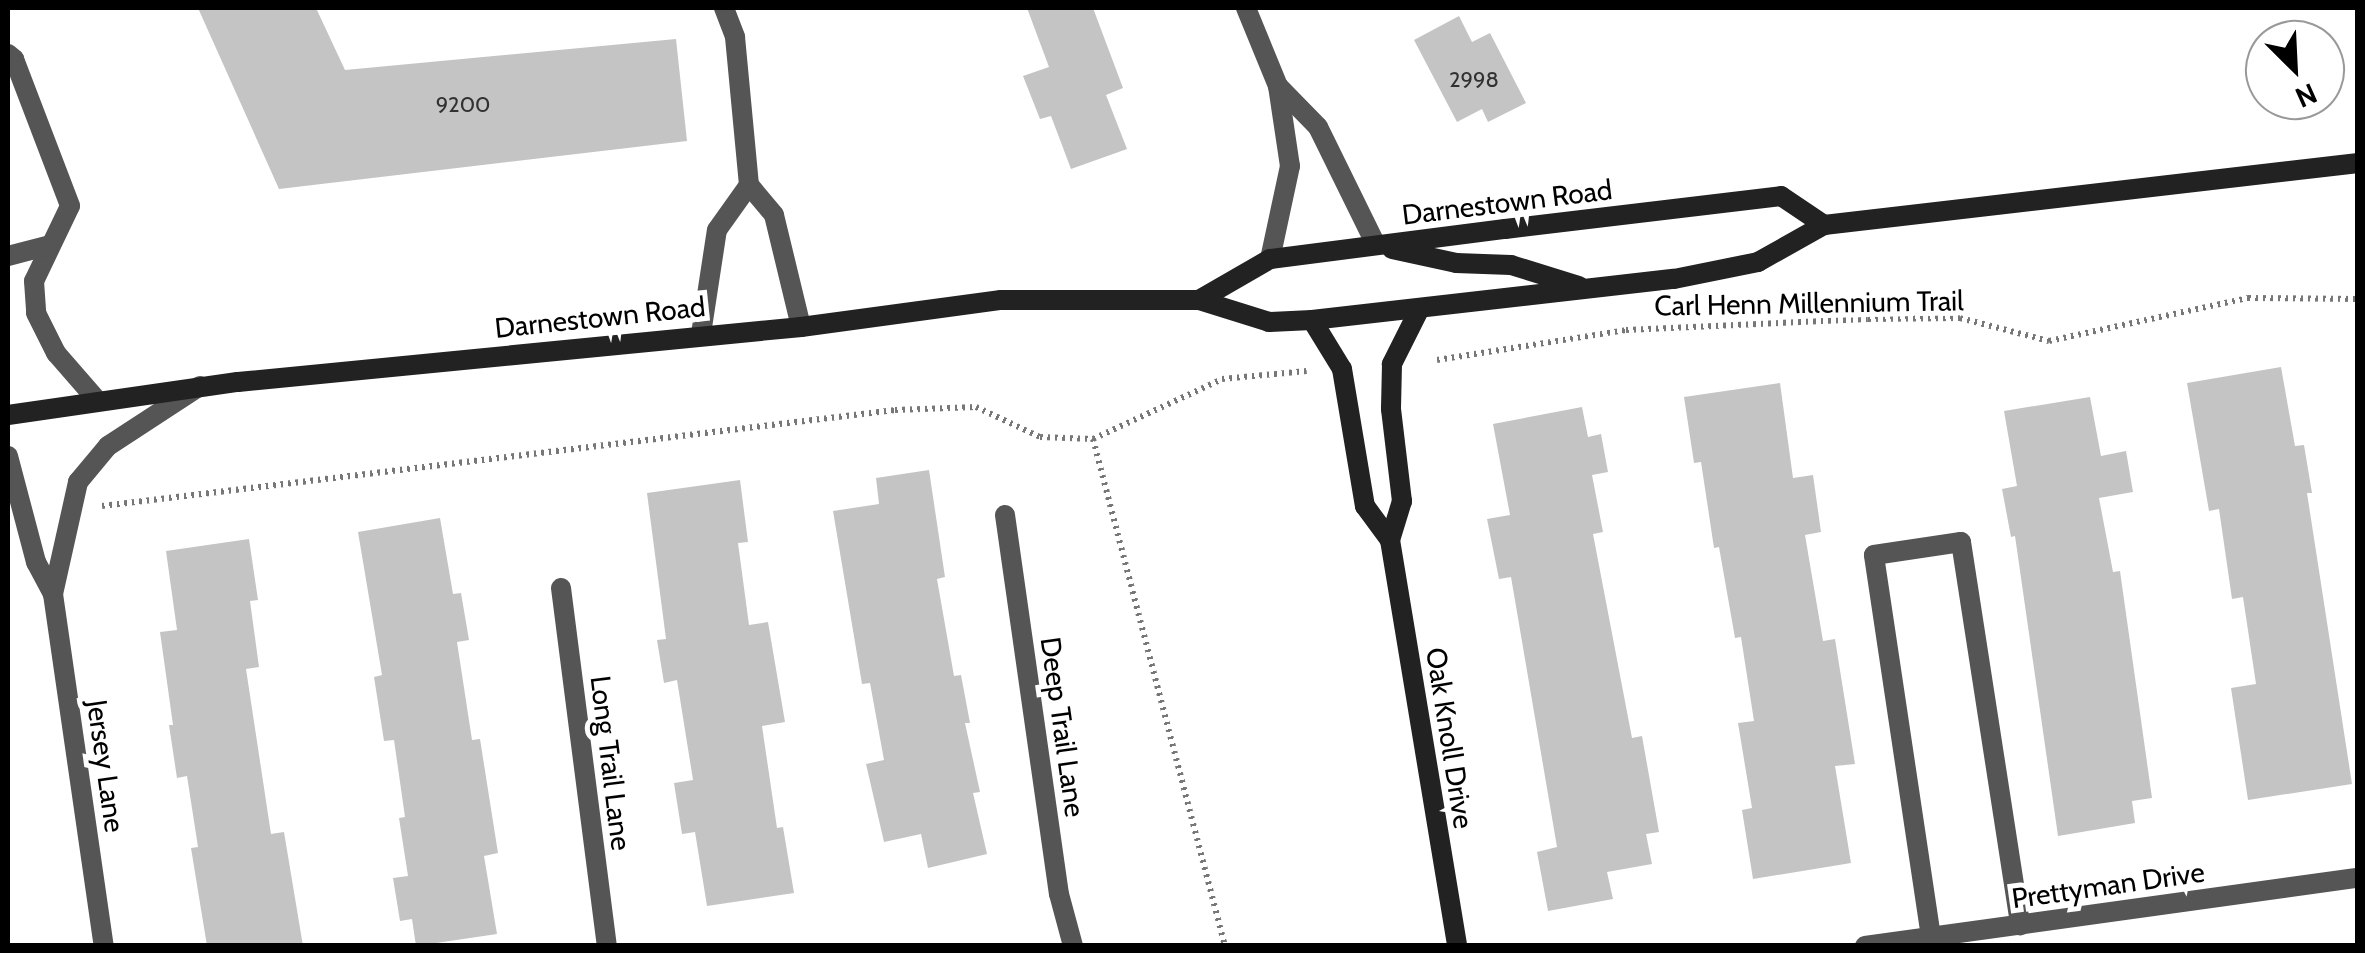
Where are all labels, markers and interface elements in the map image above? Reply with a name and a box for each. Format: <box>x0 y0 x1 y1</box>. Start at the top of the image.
north arrow <box>2245 20 2345 120</box>
house number: 2998 <box>1449 67 1499 93</box>
text: N <box>2290 76 2322 115</box>
house number: 9200 <box>436 92 490 118</box>
street label: Darnestown Road <box>1400 172 1614 232</box>
street label: Carl Henn Millennium Trail <box>1654 284 1964 322</box>
street label: Darnestown Road <box>493 289 707 345</box>
street label: Deep Trail Lane <box>1034 635 1092 819</box>
street label: Oak Knoll Drive <box>1419 645 1481 831</box>
street label: Long Trail Lane <box>584 674 638 852</box>
street label: Jersey Lane <box>80 698 132 834</box>
street label: Prettyman Drive <box>2009 855 2207 915</box>

